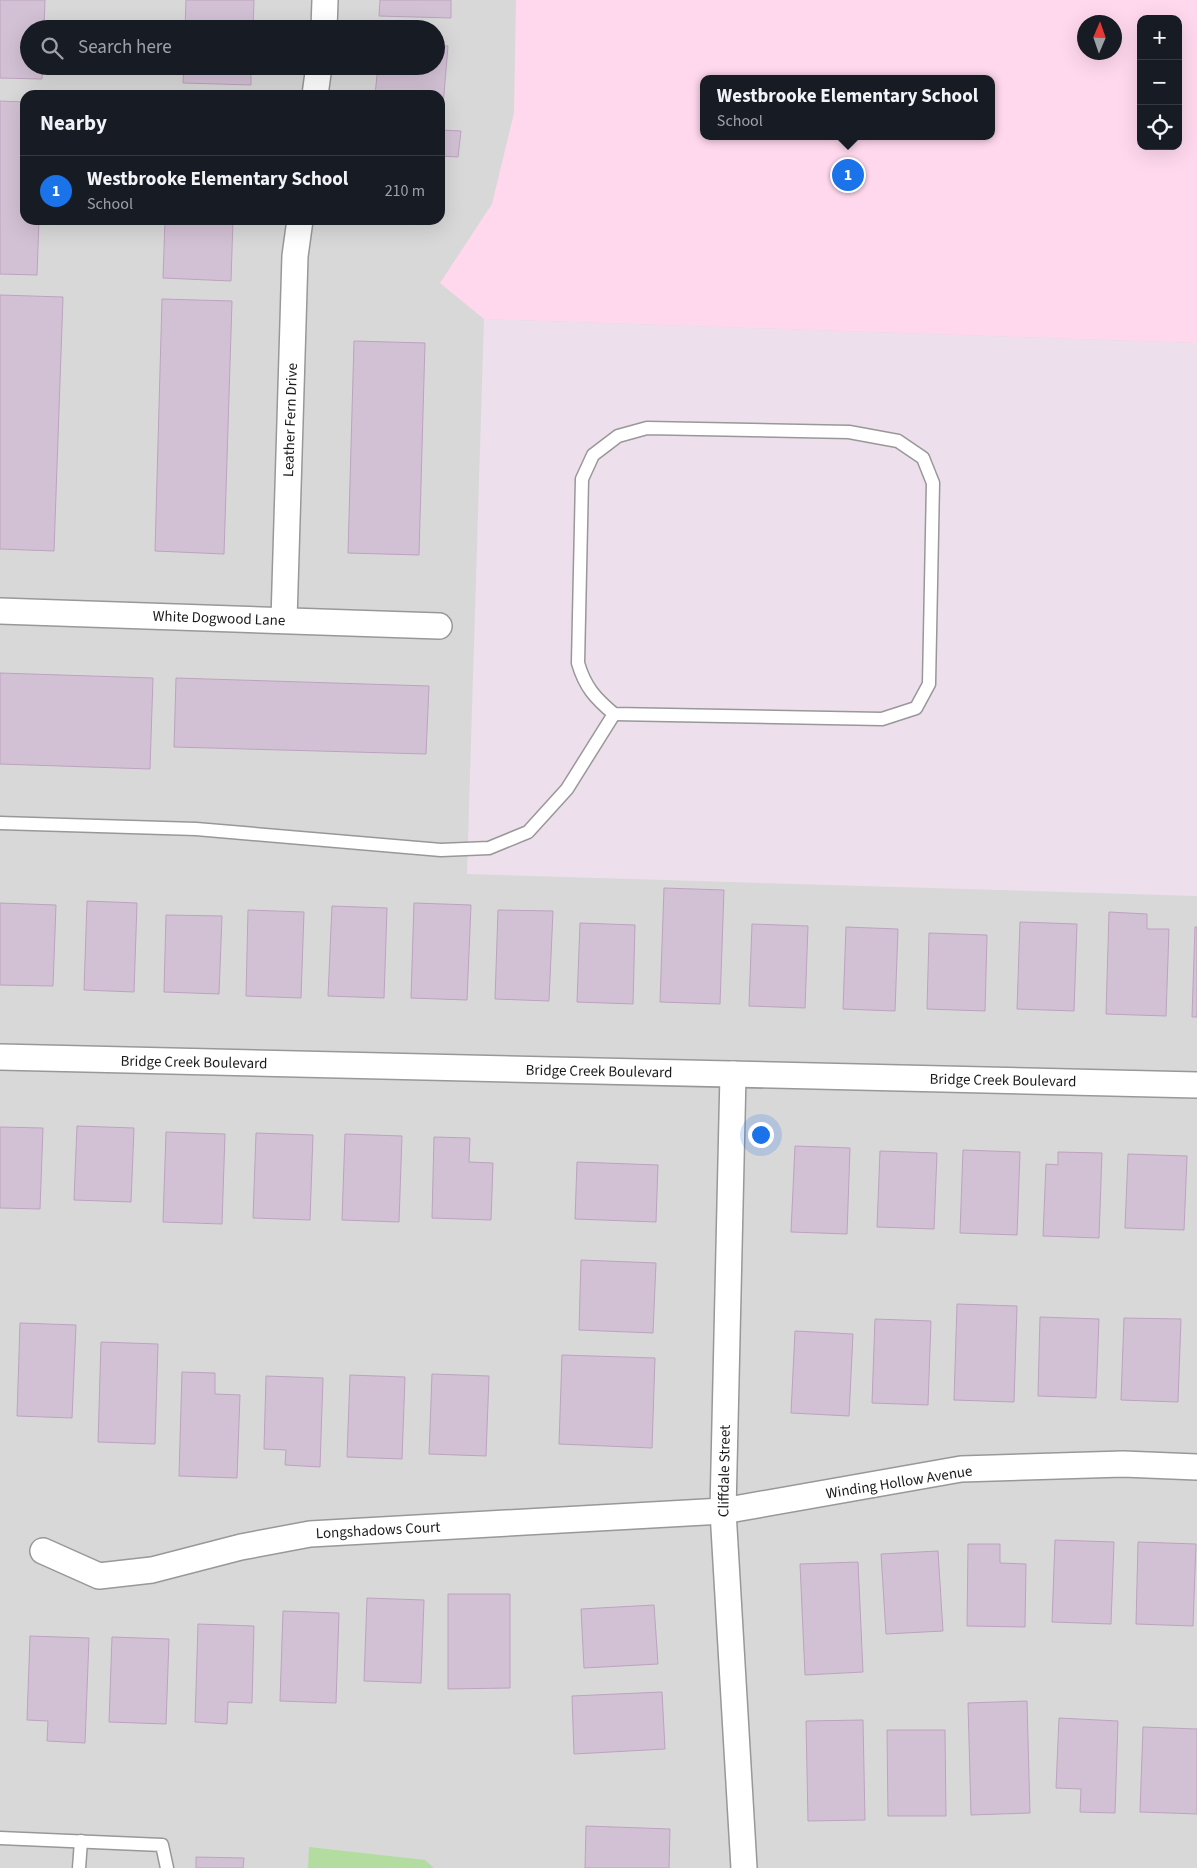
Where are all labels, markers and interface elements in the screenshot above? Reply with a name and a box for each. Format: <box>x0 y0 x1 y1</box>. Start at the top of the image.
north arrow <box>1077 15 1122 60</box>
map controls <box>1137 15 1182 150</box>
button: + <box>1137 15 1182 60</box>
search box <box>20 20 445 75</box>
icon: search <box>38 34 66 62</box>
text: Search here <box>78 34 172 61</box>
button: − <box>1137 60 1182 105</box>
popup <box>700 75 995 140</box>
text: Westbrooke Elementary School <box>717 83 978 110</box>
button: locate <box>1137 105 1182 150</box>
text: Nearby <box>40 108 107 138</box>
text: School <box>717 110 763 132</box>
pin: 1 <box>832 156 864 194</box>
text: Westbrooke Elementary School <box>87 166 348 193</box>
text: 1 <box>52 180 60 202</box>
text: 210 m <box>385 180 425 202</box>
text: School <box>87 193 133 215</box>
street label: Leather Fern Drive <box>278 363 303 477</box>
street label: White Dogwood Lane <box>152 606 286 631</box>
street label: Bridge Creek Boulevard <box>120 1051 268 1074</box>
street label: Bridge Creek Boulevard <box>525 1060 673 1083</box>
street label: Bridge Creek Boulevard <box>929 1069 1077 1092</box>
your location <box>748 1122 774 1148</box>
street label: Cliffdale Street <box>713 1425 736 1517</box>
street label: Winding Hollow Avenue <box>824 1461 974 1504</box>
street label: Longshadows Court <box>315 1517 441 1544</box>

